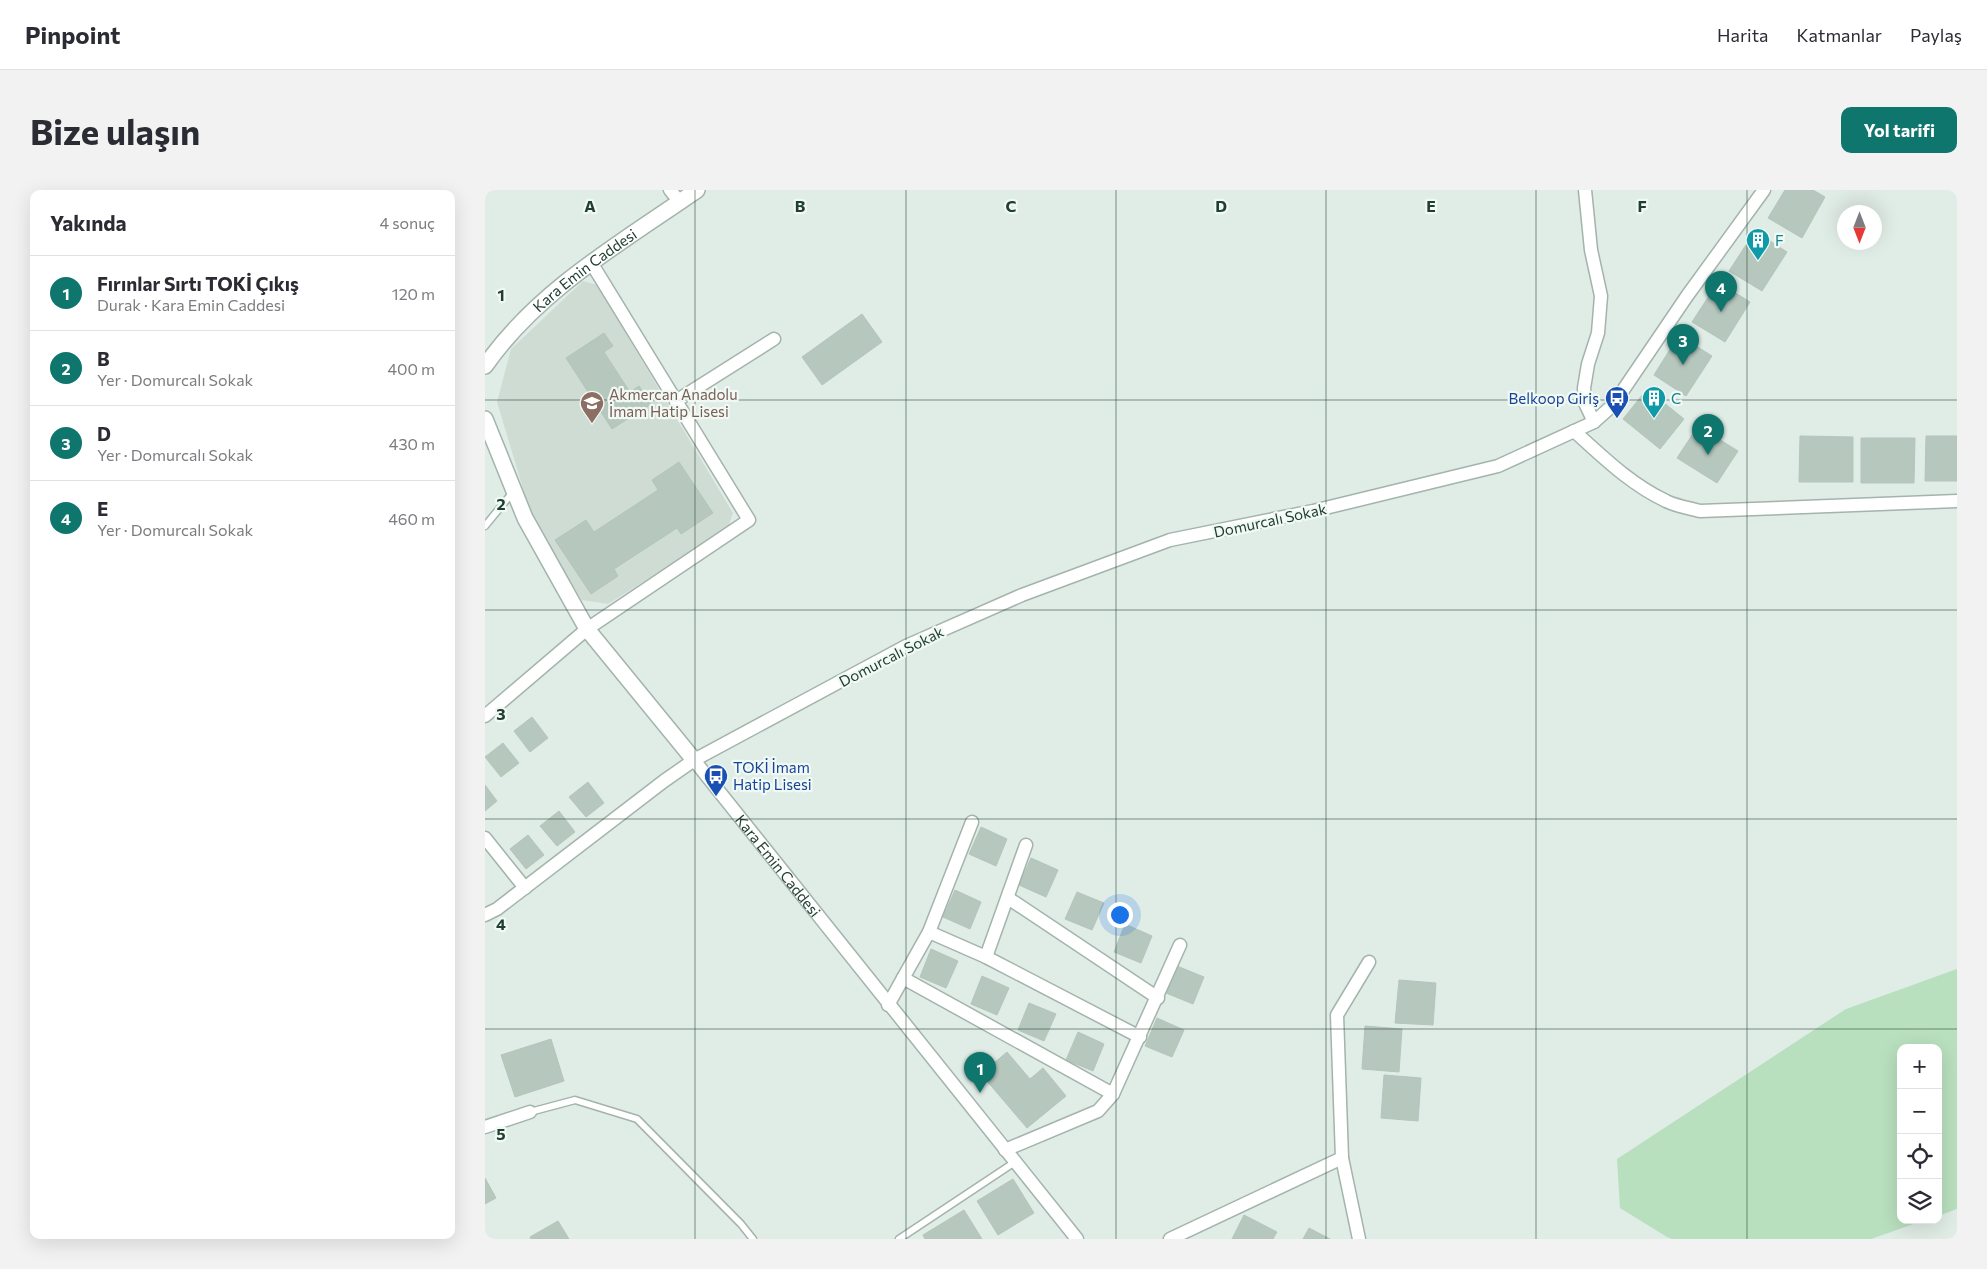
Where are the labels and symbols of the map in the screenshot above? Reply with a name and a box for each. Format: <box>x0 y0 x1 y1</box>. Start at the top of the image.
text: A <box>584 196 596 215</box>
text: B <box>795 196 806 215</box>
text: C <box>1006 196 1017 215</box>
text: D <box>1215 196 1227 215</box>
text: E <box>1426 196 1436 215</box>
text: F <box>1637 196 1647 215</box>
north arrow <box>1837 205 1882 250</box>
street label: Kara Emin Caddesi <box>529 225 640 316</box>
building icon: F <box>1745 227 1771 261</box>
place label: F <box>1775 231 1784 249</box>
pin: 4 <box>1705 271 1737 312</box>
text: 1 <box>497 285 505 304</box>
pin: 3 <box>1667 324 1699 365</box>
place label: Akmercan Anadolu İmam Hatip Lisesi <box>609 385 738 420</box>
bus stop icon: Belkoop Giriş <box>1604 385 1630 419</box>
building icon: C <box>1641 385 1667 419</box>
place label: Belkoop Giriş <box>1509 389 1599 407</box>
place label: C <box>1671 389 1681 407</box>
school or university icon: Akmercan Anadolu İmam Hatip Lisesi <box>579 390 605 424</box>
pin: 2 <box>1692 414 1724 455</box>
text: 2 <box>496 494 506 513</box>
street label: Domurcalı Sokak <box>1212 499 1328 541</box>
street label: Domurcalı Sokak <box>836 622 946 690</box>
text: 3 <box>496 704 506 723</box>
place label: TOKİ İmam Hatip Lisesi <box>733 758 812 793</box>
bus stop icon: TOKİ İmam Hatip Lisesi <box>703 763 729 797</box>
street label: Kara Emin Caddesi <box>732 811 825 920</box>
your location <box>1107 902 1133 928</box>
text: 4 <box>496 914 506 933</box>
pin: 1 <box>964 1052 996 1093</box>
text: 5 <box>496 1124 506 1143</box>

